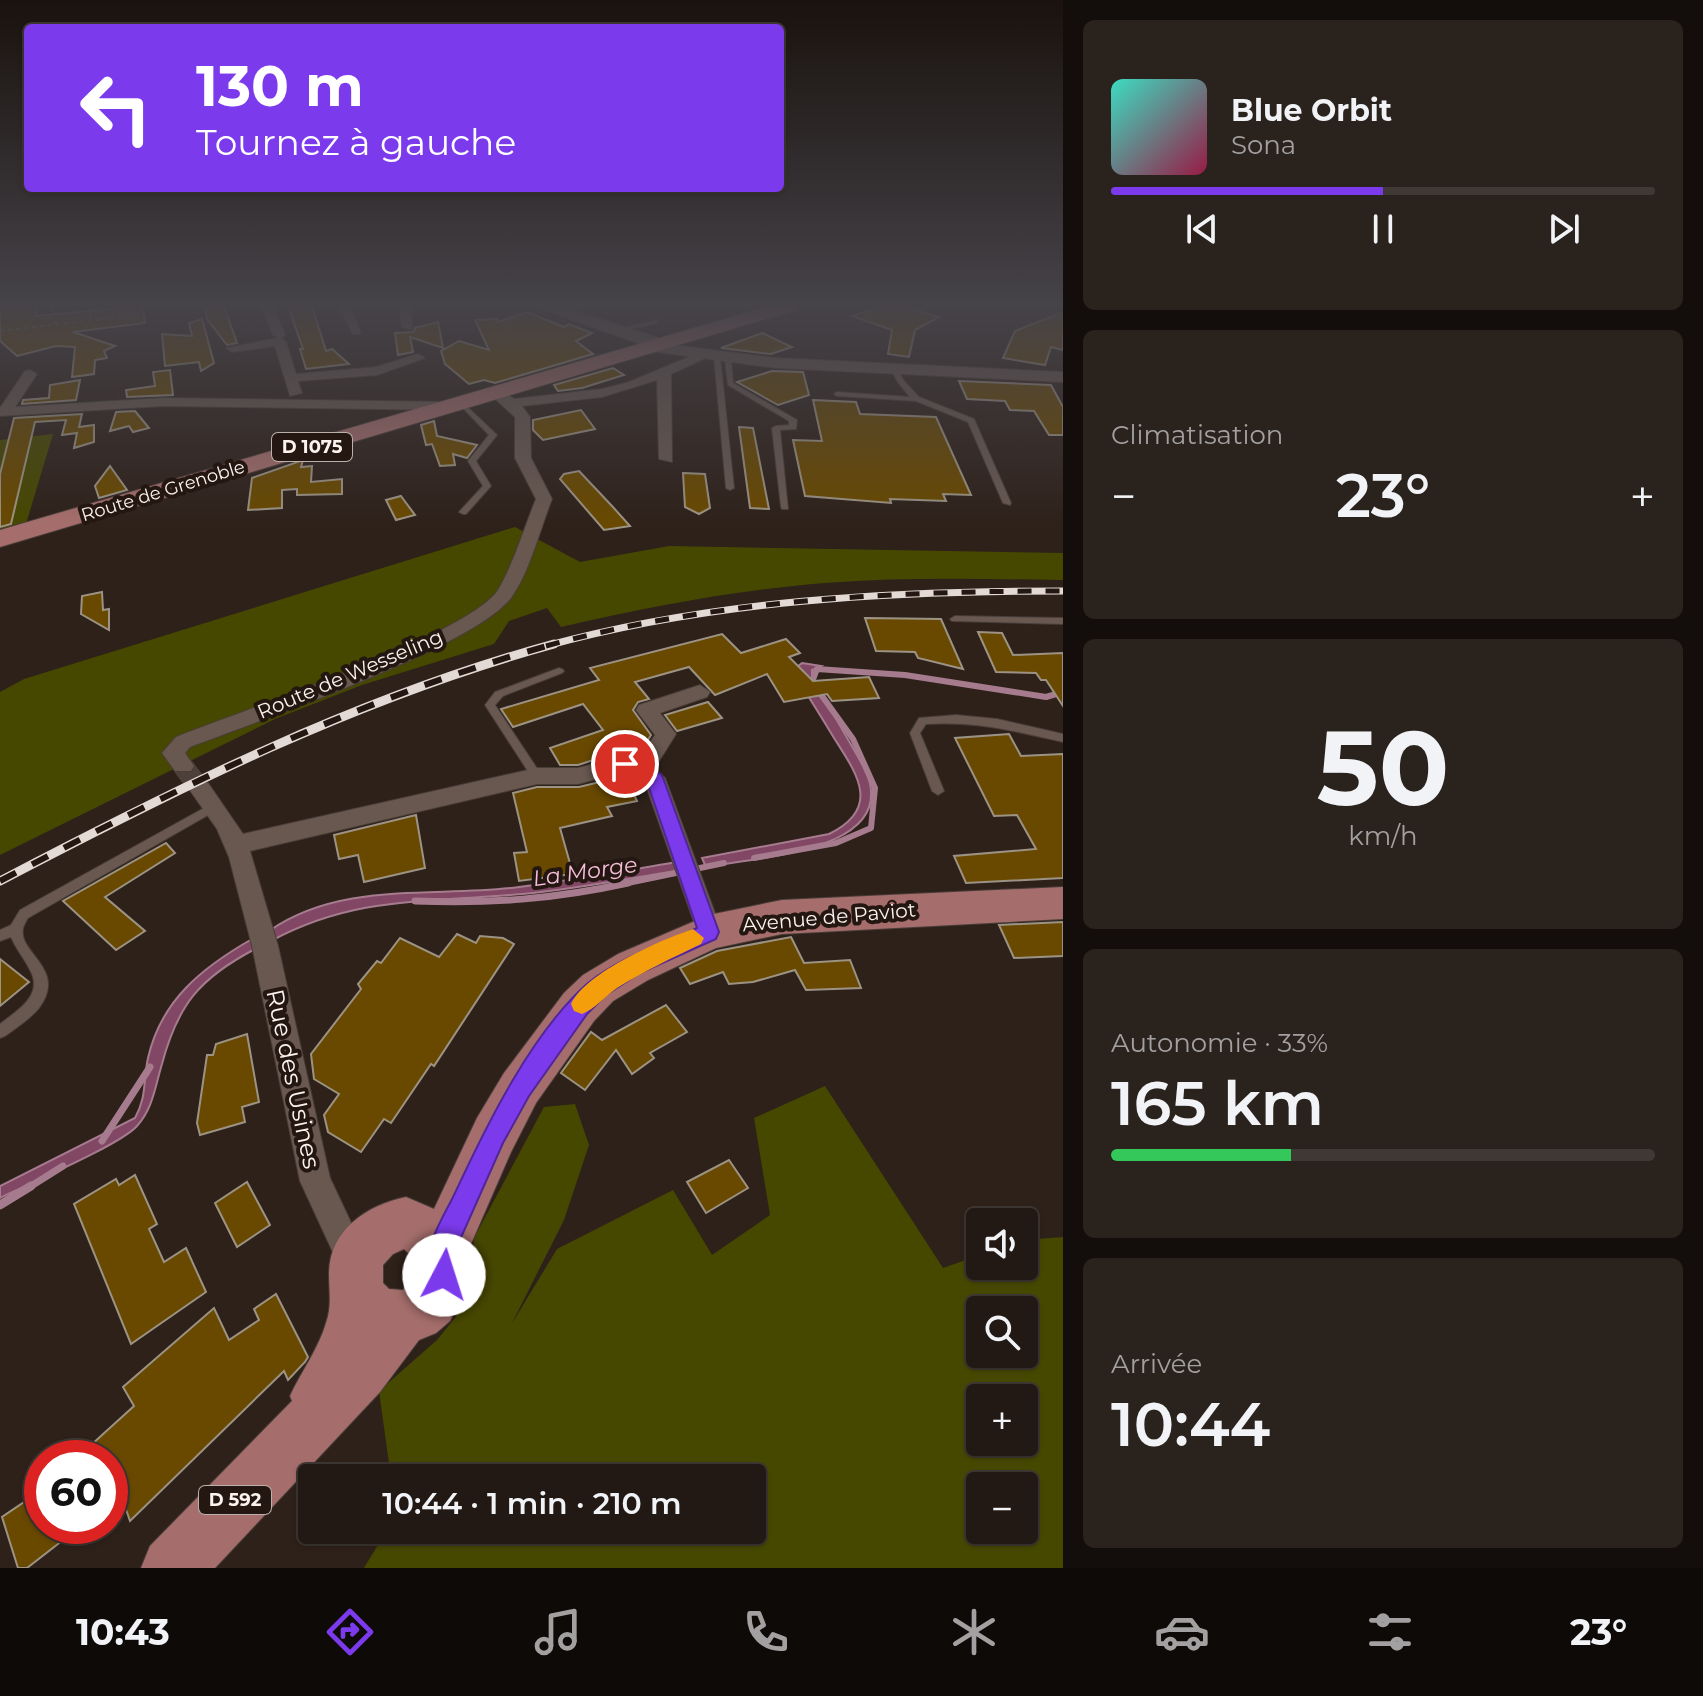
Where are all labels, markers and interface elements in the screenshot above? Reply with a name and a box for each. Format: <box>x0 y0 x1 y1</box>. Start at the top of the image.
text: 130 m <box>196 52 364 120</box>
icon: left <box>64 56 168 160</box>
text: Blue Orbit <box>1231 92 1392 129</box>
text: Tournez à gauche <box>196 120 516 164</box>
text: Sona <box>1231 129 1296 161</box>
icon: previous <box>1180 207 1224 251</box>
icon: pause <box>1361 207 1405 251</box>
icon: next <box>1542 207 1586 251</box>
text: Climatisation <box>1111 419 1283 451</box>
road number: D 1075 <box>272 433 352 461</box>
street label: Route de Grenoble <box>79 456 248 526</box>
text: 23° <box>1336 459 1430 532</box>
text: − <box>1111 469 1136 523</box>
text: + <box>1630 469 1655 523</box>
street label: Route de Wesseling <box>254 624 446 724</box>
text: 50 <box>1317 704 1449 831</box>
pin <box>591 730 659 798</box>
icon: arrive <box>603 742 647 786</box>
text: km/h <box>1348 820 1418 852</box>
water label: La Morge <box>531 851 639 892</box>
street label: Avenue de Paviot <box>741 897 917 937</box>
street label: Rue des Usines <box>260 987 327 1171</box>
text: Autonomie · 33% <box>1111 1027 1328 1059</box>
text: 165 km <box>1111 1067 1324 1140</box>
map controls <box>966 1208 1038 1544</box>
button: sound <box>966 1208 1038 1280</box>
position arrow <box>402 1233 486 1317</box>
button: search <box>966 1296 1038 1368</box>
text: Arrivée <box>1111 1348 1202 1380</box>
button: + <box>966 1384 1038 1456</box>
text: 10:44 <box>1111 1388 1270 1461</box>
speed limit sign: 60 <box>24 1440 128 1544</box>
button: − <box>966 1472 1038 1544</box>
text: 10:44 · 1 min · 210 m <box>382 1485 682 1522</box>
road number: D 592 <box>199 1486 271 1514</box>
icon: directions <box>322 1604 378 1660</box>
icon: music <box>530 1604 586 1660</box>
icon: phone <box>738 1604 794 1660</box>
icon: climate <box>946 1604 1002 1660</box>
icon: car <box>1154 1604 1210 1660</box>
icon: filters <box>1362 1604 1418 1660</box>
text: 10:43 <box>76 1610 170 1654</box>
text: 23° <box>1570 1610 1627 1654</box>

